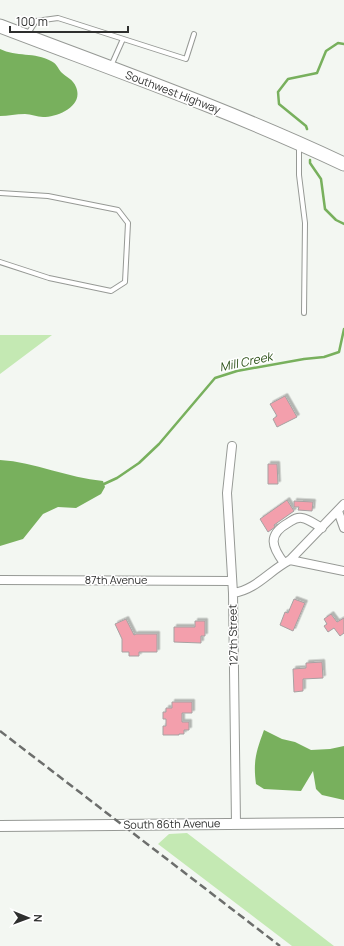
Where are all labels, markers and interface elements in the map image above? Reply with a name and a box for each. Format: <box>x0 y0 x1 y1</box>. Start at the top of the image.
scale bar <box>10 8 128 34</box>
text: 100 m <box>16 13 48 30</box>
street label: Southwest Highway <box>124 66 223 117</box>
water label: Mill Creek <box>218 347 276 375</box>
street label: 87th Avenue <box>85 572 148 587</box>
street label: 127th Street <box>224 604 241 666</box>
street label: South 86th Avenue <box>123 815 221 832</box>
north arrow <box>8 898 48 938</box>
text: N <box>31 914 46 922</box>

